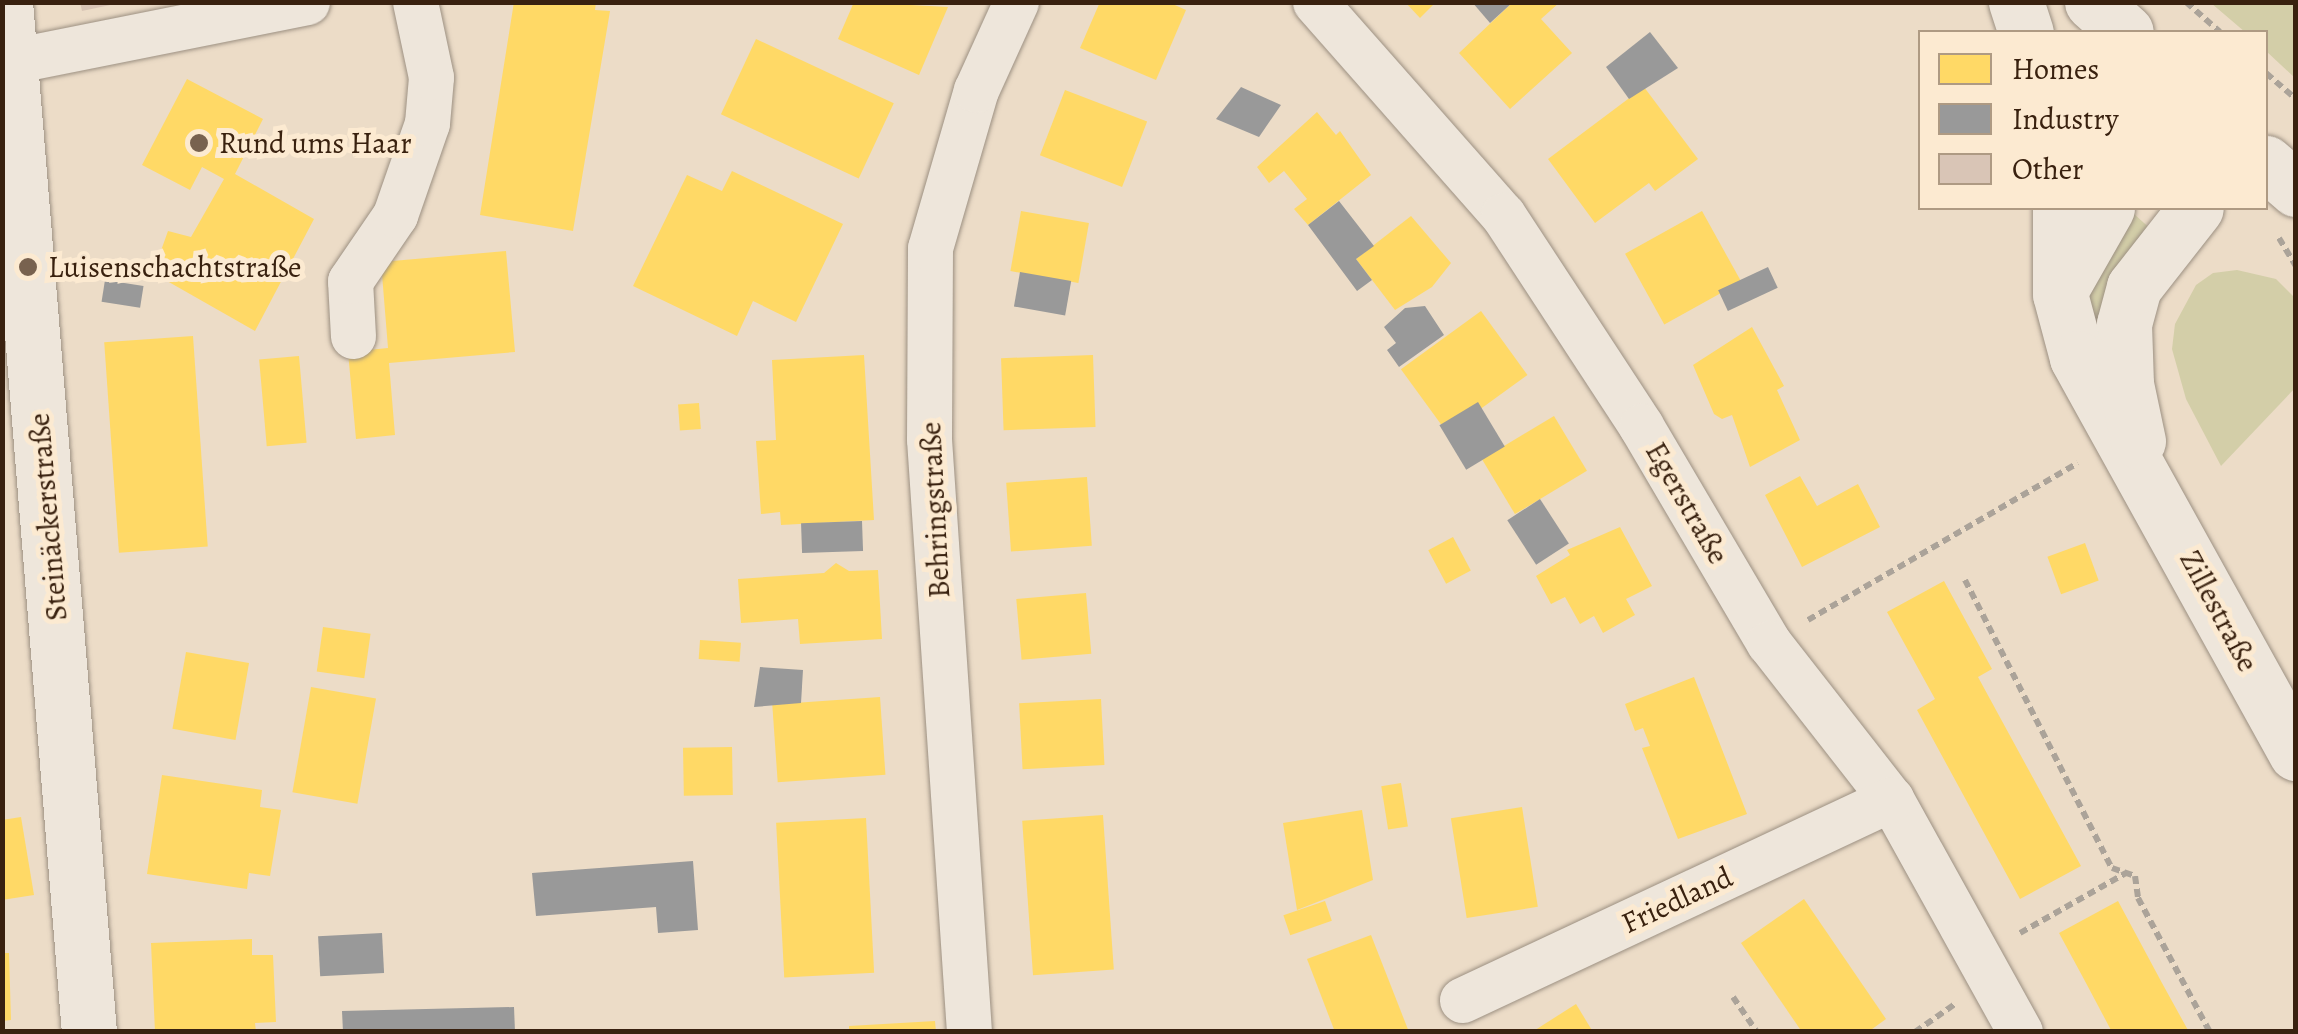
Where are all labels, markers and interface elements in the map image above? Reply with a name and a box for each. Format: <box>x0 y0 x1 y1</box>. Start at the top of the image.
legend <box>1918 30 2268 210</box>
text: Homes <box>2012 49 2099 89</box>
text: Industry <box>2012 99 2119 139</box>
place label: Rund ums Haar <box>219 125 412 161</box>
marker: Rund ums Haar <box>188 132 210 154</box>
text: Other <box>2012 149 2084 189</box>
place label: Luisenschachtstraße <box>48 249 302 285</box>
marker: Luisenschachtstraße <box>17 256 39 278</box>
street label: Steinäckerstraße <box>21 412 75 622</box>
street label: Behringstraße <box>912 421 958 599</box>
street label: Egerstraße <box>1638 436 1736 570</box>
street label: Zillestraße <box>2172 544 2266 678</box>
street label: Friedland <box>1616 859 1738 941</box>

